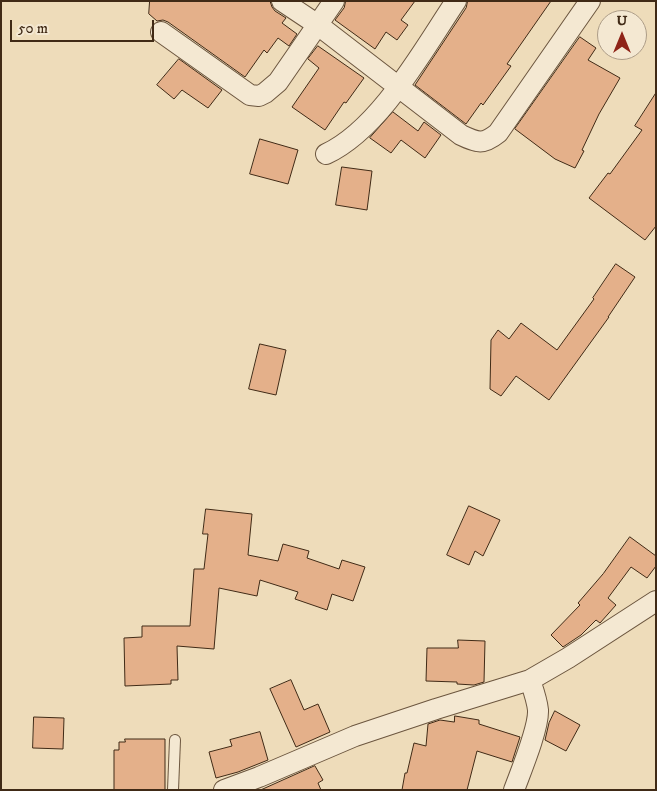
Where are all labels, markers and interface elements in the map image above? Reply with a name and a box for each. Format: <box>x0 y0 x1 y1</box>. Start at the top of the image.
scale bar <box>12 10 156 42</box>
north arrow <box>597 10 647 60</box>
text: U <box>617 12 627 30</box>
text: 50 m <box>18 19 48 38</box>

